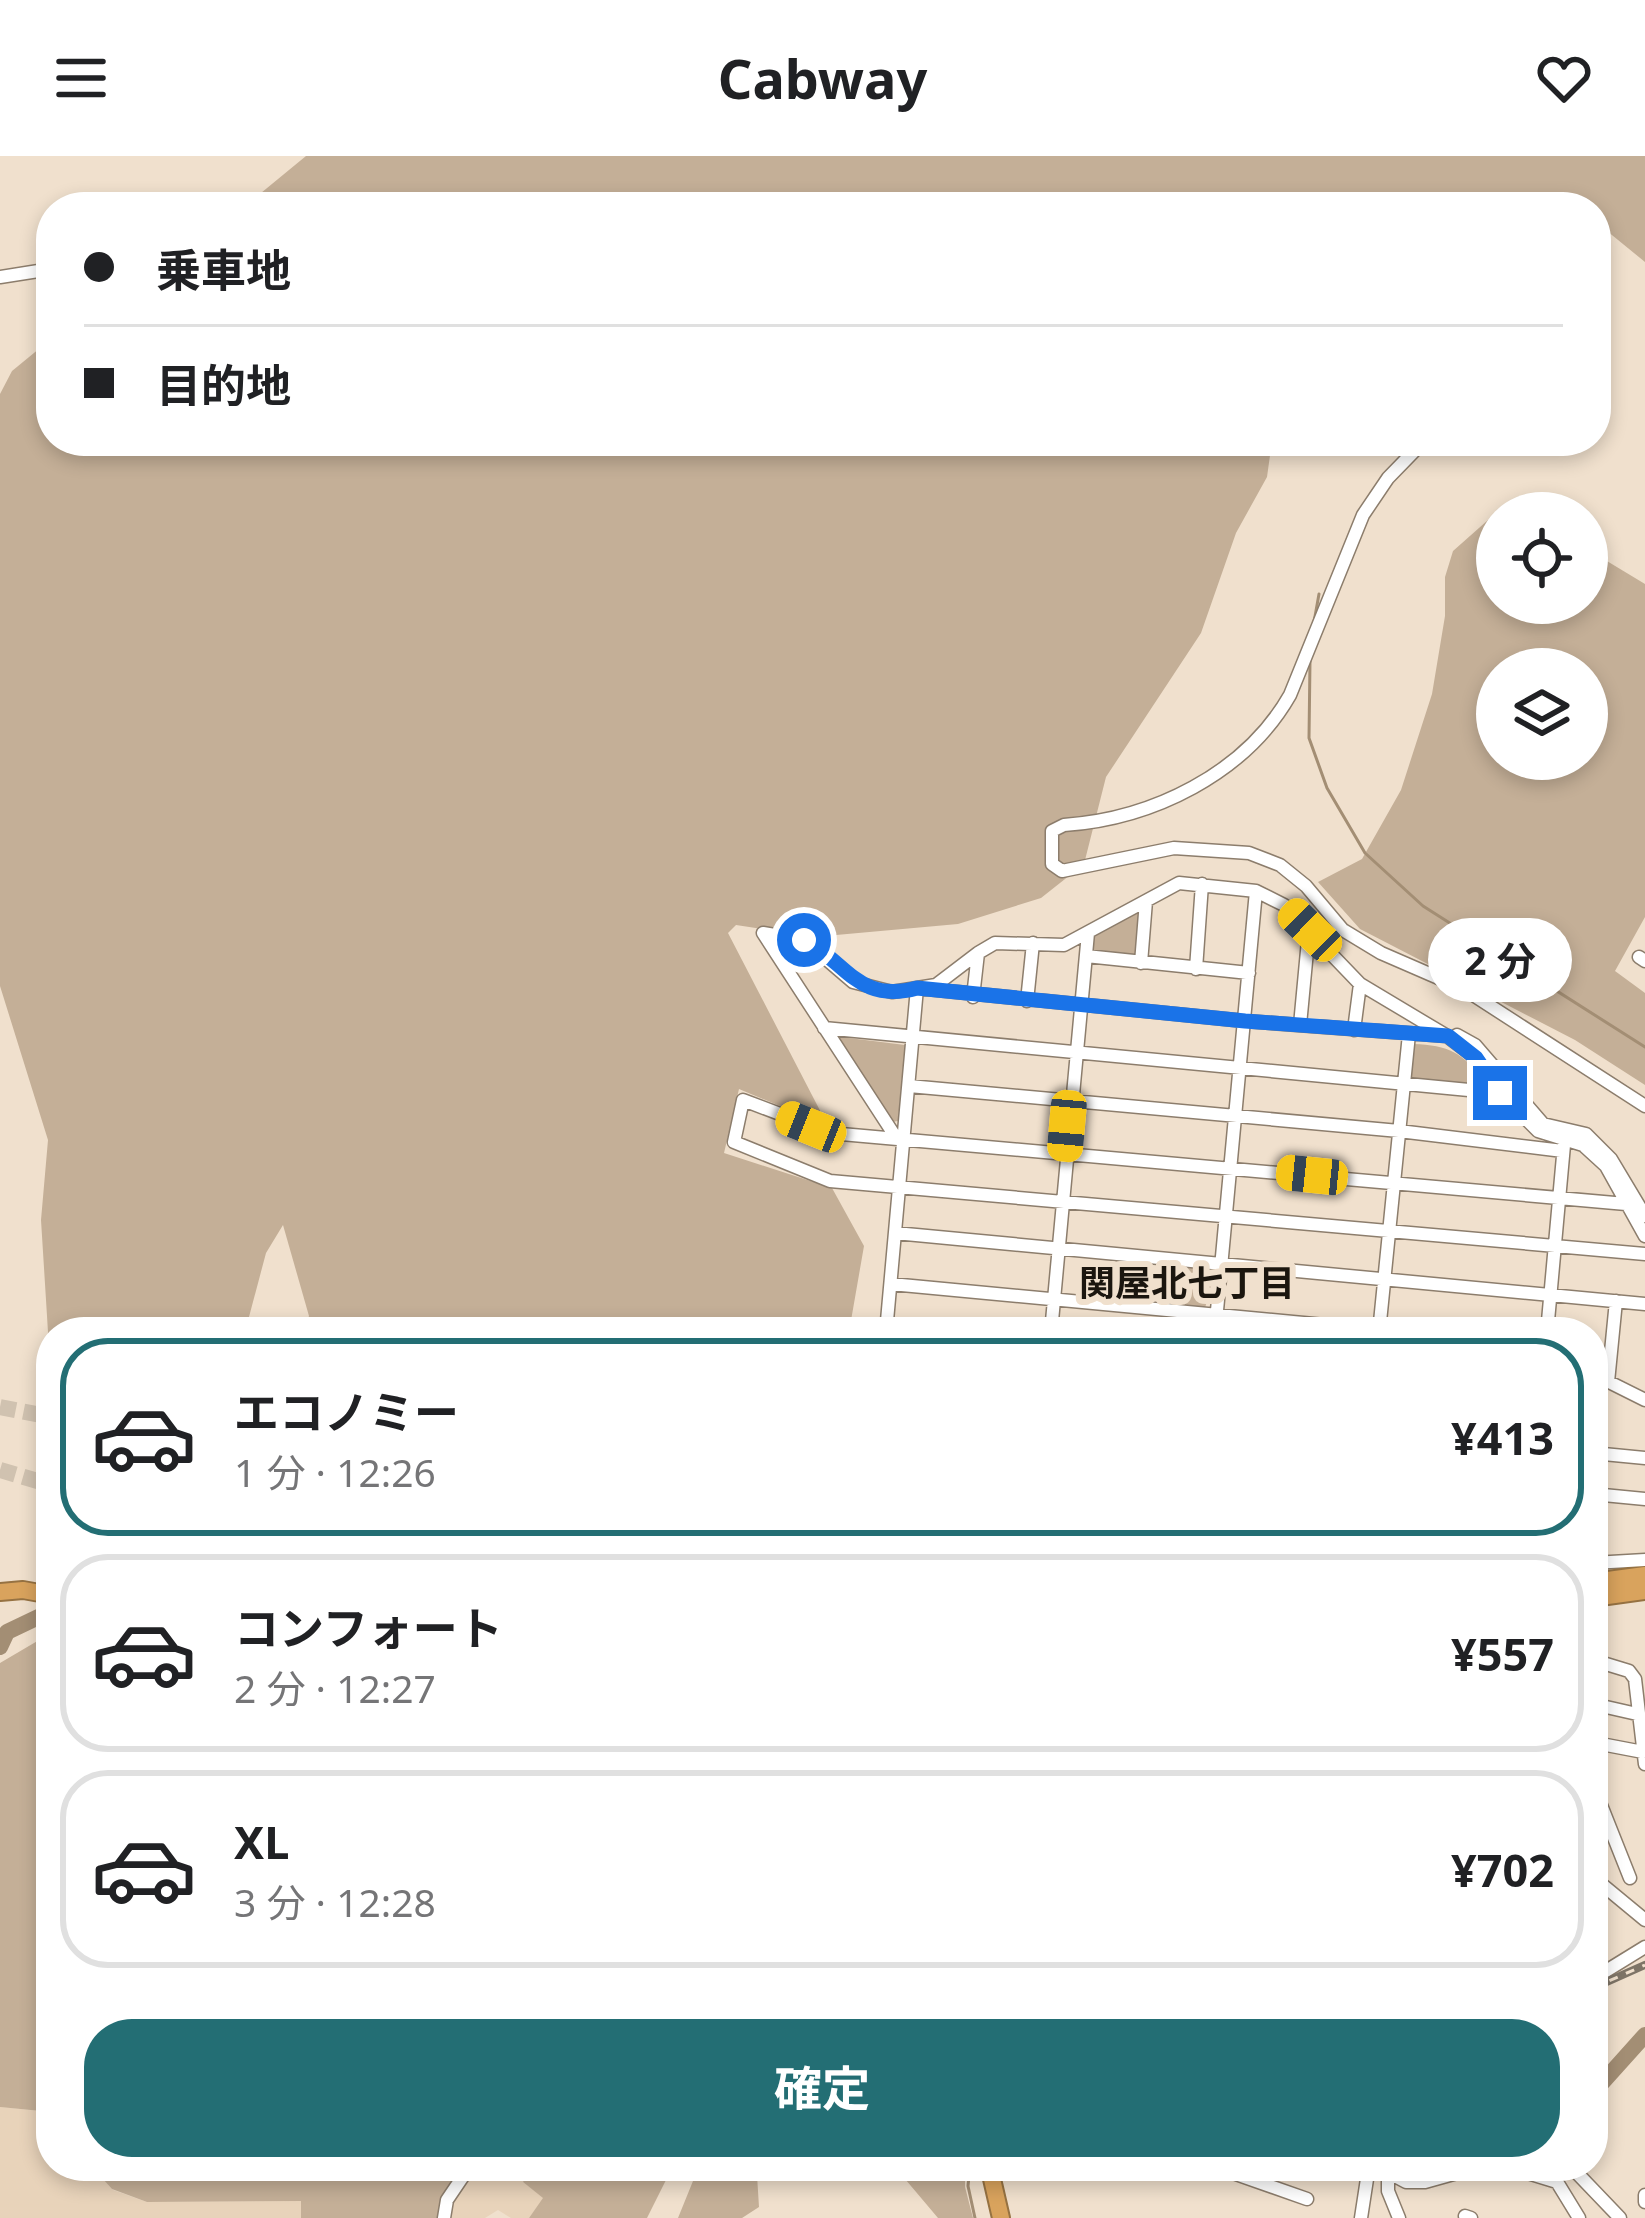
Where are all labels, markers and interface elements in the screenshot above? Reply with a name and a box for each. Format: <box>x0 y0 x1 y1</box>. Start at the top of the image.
text: Cabway <box>718 41 927 115</box>
icon: menu <box>48 45 114 111</box>
icon: heart <box>1531 45 1597 111</box>
text: 乗車地 <box>156 239 291 300</box>
text: 目的地 <box>156 354 291 415</box>
map controls <box>1476 492 1608 780</box>
button: locate <box>1476 492 1608 624</box>
button: layers <box>1476 648 1608 780</box>
car <box>1272 892 1348 968</box>
route start <box>777 913 831 967</box>
callout: 2 分 <box>1428 919 1572 1003</box>
text: 2 分 <box>1464 933 1536 986</box>
route end <box>1473 1066 1527 1120</box>
car <box>1046 1089 1088 1163</box>
car <box>771 1097 851 1157</box>
car <box>1274 1153 1350 1197</box>
district label: 関屋北七丁目 <box>1079 1258 1295 1307</box>
text: エコノミー <box>234 1381 459 1442</box>
icon: car <box>90 1383 198 1491</box>
text: ¥413 <box>1451 1407 1554 1468</box>
text: 1 分 · 12:26 <box>234 1445 436 1498</box>
text: コンフォート <box>234 1597 503 1658</box>
icon: car <box>90 1599 198 1707</box>
text: ¥557 <box>1451 1623 1554 1684</box>
text: 2 分 · 12:27 <box>234 1661 436 1714</box>
text: XL <box>234 1811 289 1872</box>
icon: car <box>90 1815 198 1923</box>
text: ¥702 <box>1451 1839 1554 1900</box>
text: 3 分 · 12:28 <box>234 1875 436 1928</box>
button: 確定 <box>84 2019 1560 2157</box>

